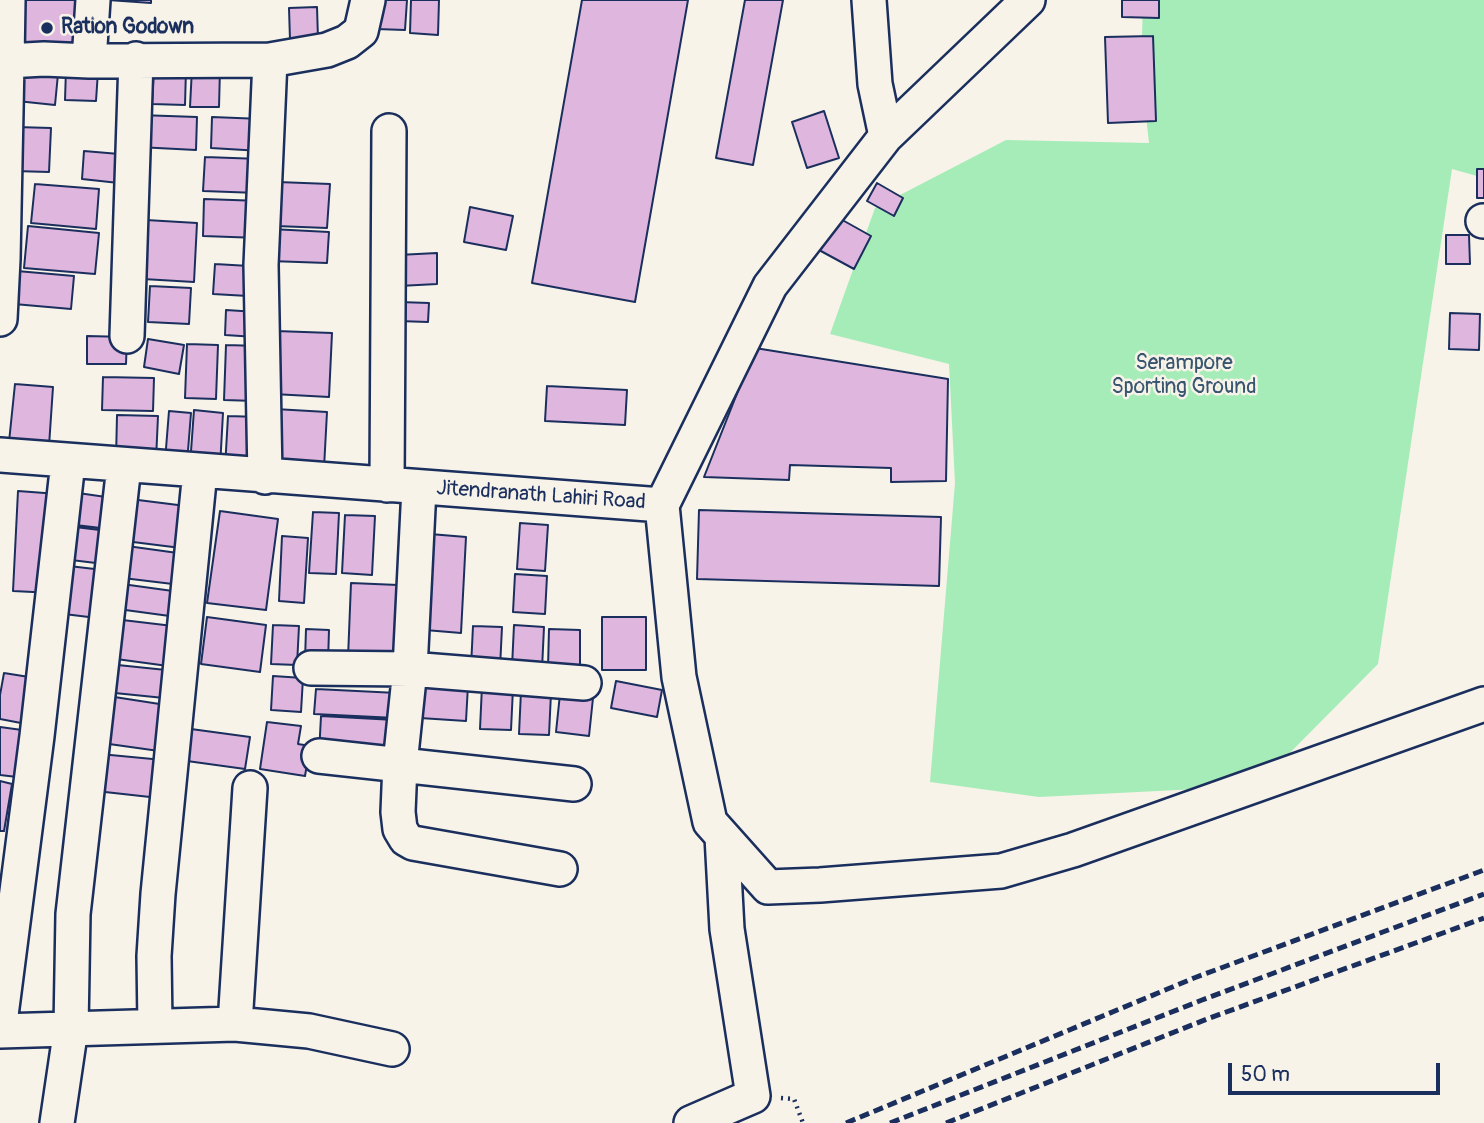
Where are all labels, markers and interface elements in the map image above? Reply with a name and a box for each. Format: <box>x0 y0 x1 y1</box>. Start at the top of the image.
place label: Ration Godown <box>61 15 194 41</box>
marker: Ration Godown <box>39 20 55 36</box>
park label: Serampore Sporting Ground <box>1112 351 1256 401</box>
street label: Jitendranath Lahiri Road <box>436 476 646 516</box>
scale bar <box>1232 1050 1444 1094</box>
text: 50 m <box>1241 1061 1290 1088</box>

